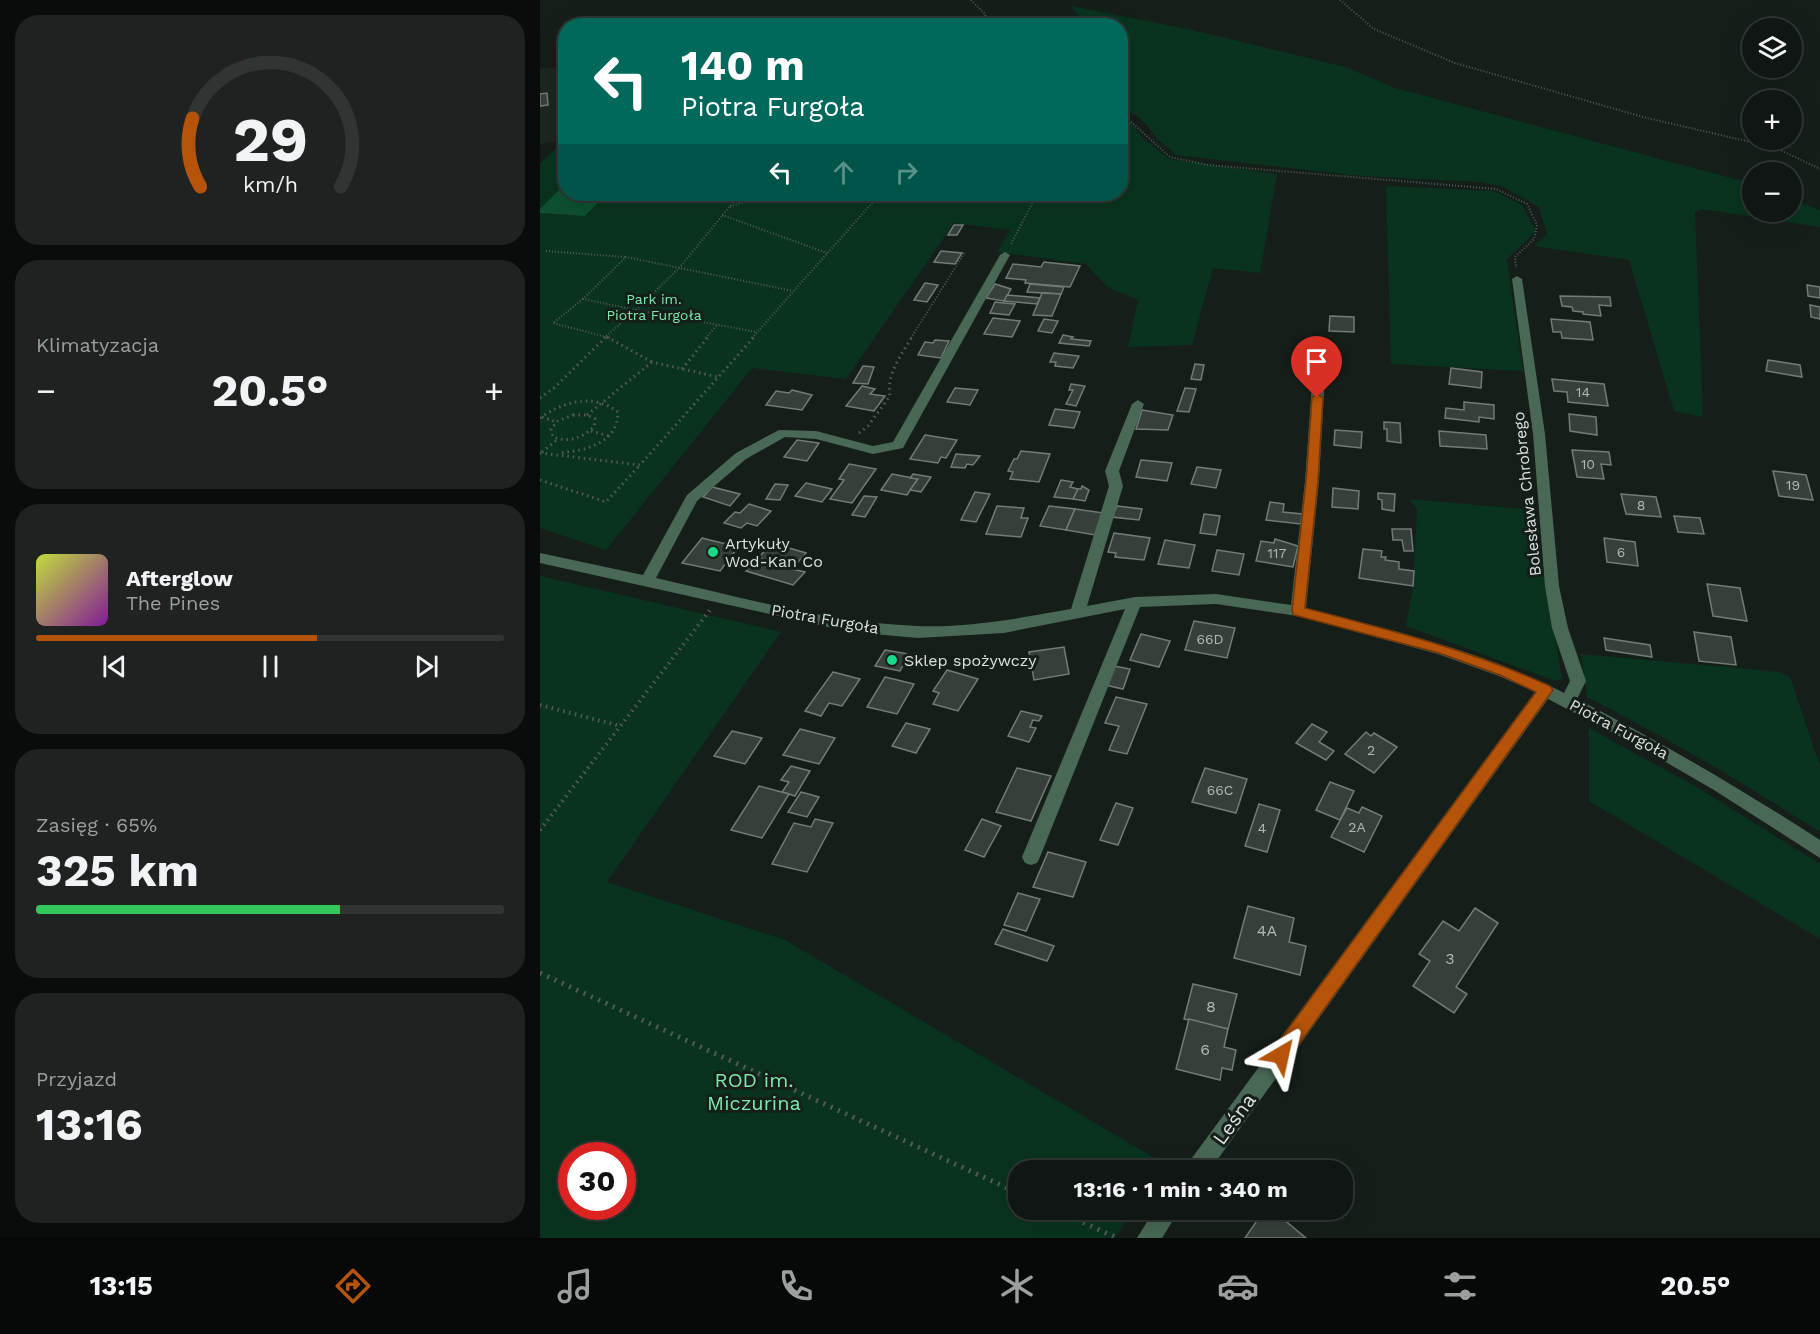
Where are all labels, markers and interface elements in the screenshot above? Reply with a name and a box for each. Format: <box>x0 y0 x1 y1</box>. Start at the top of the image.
map controls <box>1742 18 1802 222</box>
button: layers <box>1742 18 1802 78</box>
text: 140 m <box>681 41 805 90</box>
icon: left <box>582 42 660 120</box>
button: + <box>1742 90 1802 150</box>
text: Piotra Furgoła <box>681 91 865 123</box>
text: 29 <box>232 103 308 176</box>
icon: left <box>764 156 797 189</box>
icon: ahead <box>827 156 860 189</box>
icon: right <box>890 156 923 189</box>
button: − <box>1742 162 1802 222</box>
text: km/h <box>242 172 298 197</box>
park label: Park im. Piotra Furgoła <box>606 291 702 323</box>
text: Klimatyzacja <box>36 333 159 357</box>
pin <box>1291 336 1342 398</box>
icon: arrive <box>1300 345 1333 378</box>
text: 20.5° <box>212 364 328 417</box>
text: − <box>36 371 56 410</box>
text: + <box>484 371 504 410</box>
house number: 14 <box>1576 384 1590 400</box>
street label: Bolesława Chrobrego <box>1509 411 1545 577</box>
house number: 10 <box>1581 456 1595 472</box>
house number: 19 <box>1786 477 1800 493</box>
house number: 8 <box>1637 497 1645 513</box>
place label: Artykuły Wod-Kan Co <box>725 534 823 571</box>
house number: 6 <box>1617 544 1625 560</box>
marker: Artykuły Wod-Kan Co <box>706 545 720 559</box>
house number: 117 <box>1268 545 1287 561</box>
text: Afterglow <box>126 566 233 591</box>
text: The Pines <box>126 591 220 615</box>
street label: Piotra Furgoła <box>770 600 880 638</box>
house number: 66D <box>1196 631 1224 647</box>
icon: previous <box>98 650 131 683</box>
icon: pause <box>254 650 287 683</box>
icon: next <box>410 650 443 683</box>
place label: Sklep spożywczy <box>904 651 1037 670</box>
marker: Sklep spożywczy <box>885 653 899 667</box>
street label: Piotra Furgoła <box>1566 695 1672 763</box>
house number: 2 <box>1367 742 1375 758</box>
house number: 66C <box>1207 782 1233 798</box>
text: Zasięg · 65% <box>36 813 157 837</box>
house number: 2A <box>1348 819 1366 835</box>
house number: 4 <box>1258 820 1266 836</box>
text: 325 km <box>36 844 199 897</box>
house number: 4A <box>1257 921 1278 940</box>
house number: 3 <box>1445 949 1455 968</box>
house number: 8 <box>1206 997 1216 1016</box>
position arrow <box>1249 1023 1313 1087</box>
house number: 6 <box>1200 1040 1210 1059</box>
text: Przyjazd <box>36 1067 117 1091</box>
park label: ROD im. Miczurina <box>707 1068 801 1115</box>
street label: Leśna <box>1207 1089 1261 1149</box>
text: 13:16 <box>36 1098 143 1151</box>
speed limit sign: 30 <box>558 1142 636 1220</box>
text: 13:16 · 1 min · 340 m <box>1073 1177 1288 1202</box>
icon: directions <box>332 1265 374 1307</box>
icon: music <box>554 1265 596 1307</box>
icon: phone <box>775 1265 817 1307</box>
icon: climate <box>996 1265 1038 1307</box>
icon: car <box>1217 1265 1259 1307</box>
icon: filters <box>1439 1265 1481 1307</box>
text: 13:15 <box>90 1270 153 1302</box>
text: 20.5° <box>1660 1270 1730 1302</box>

